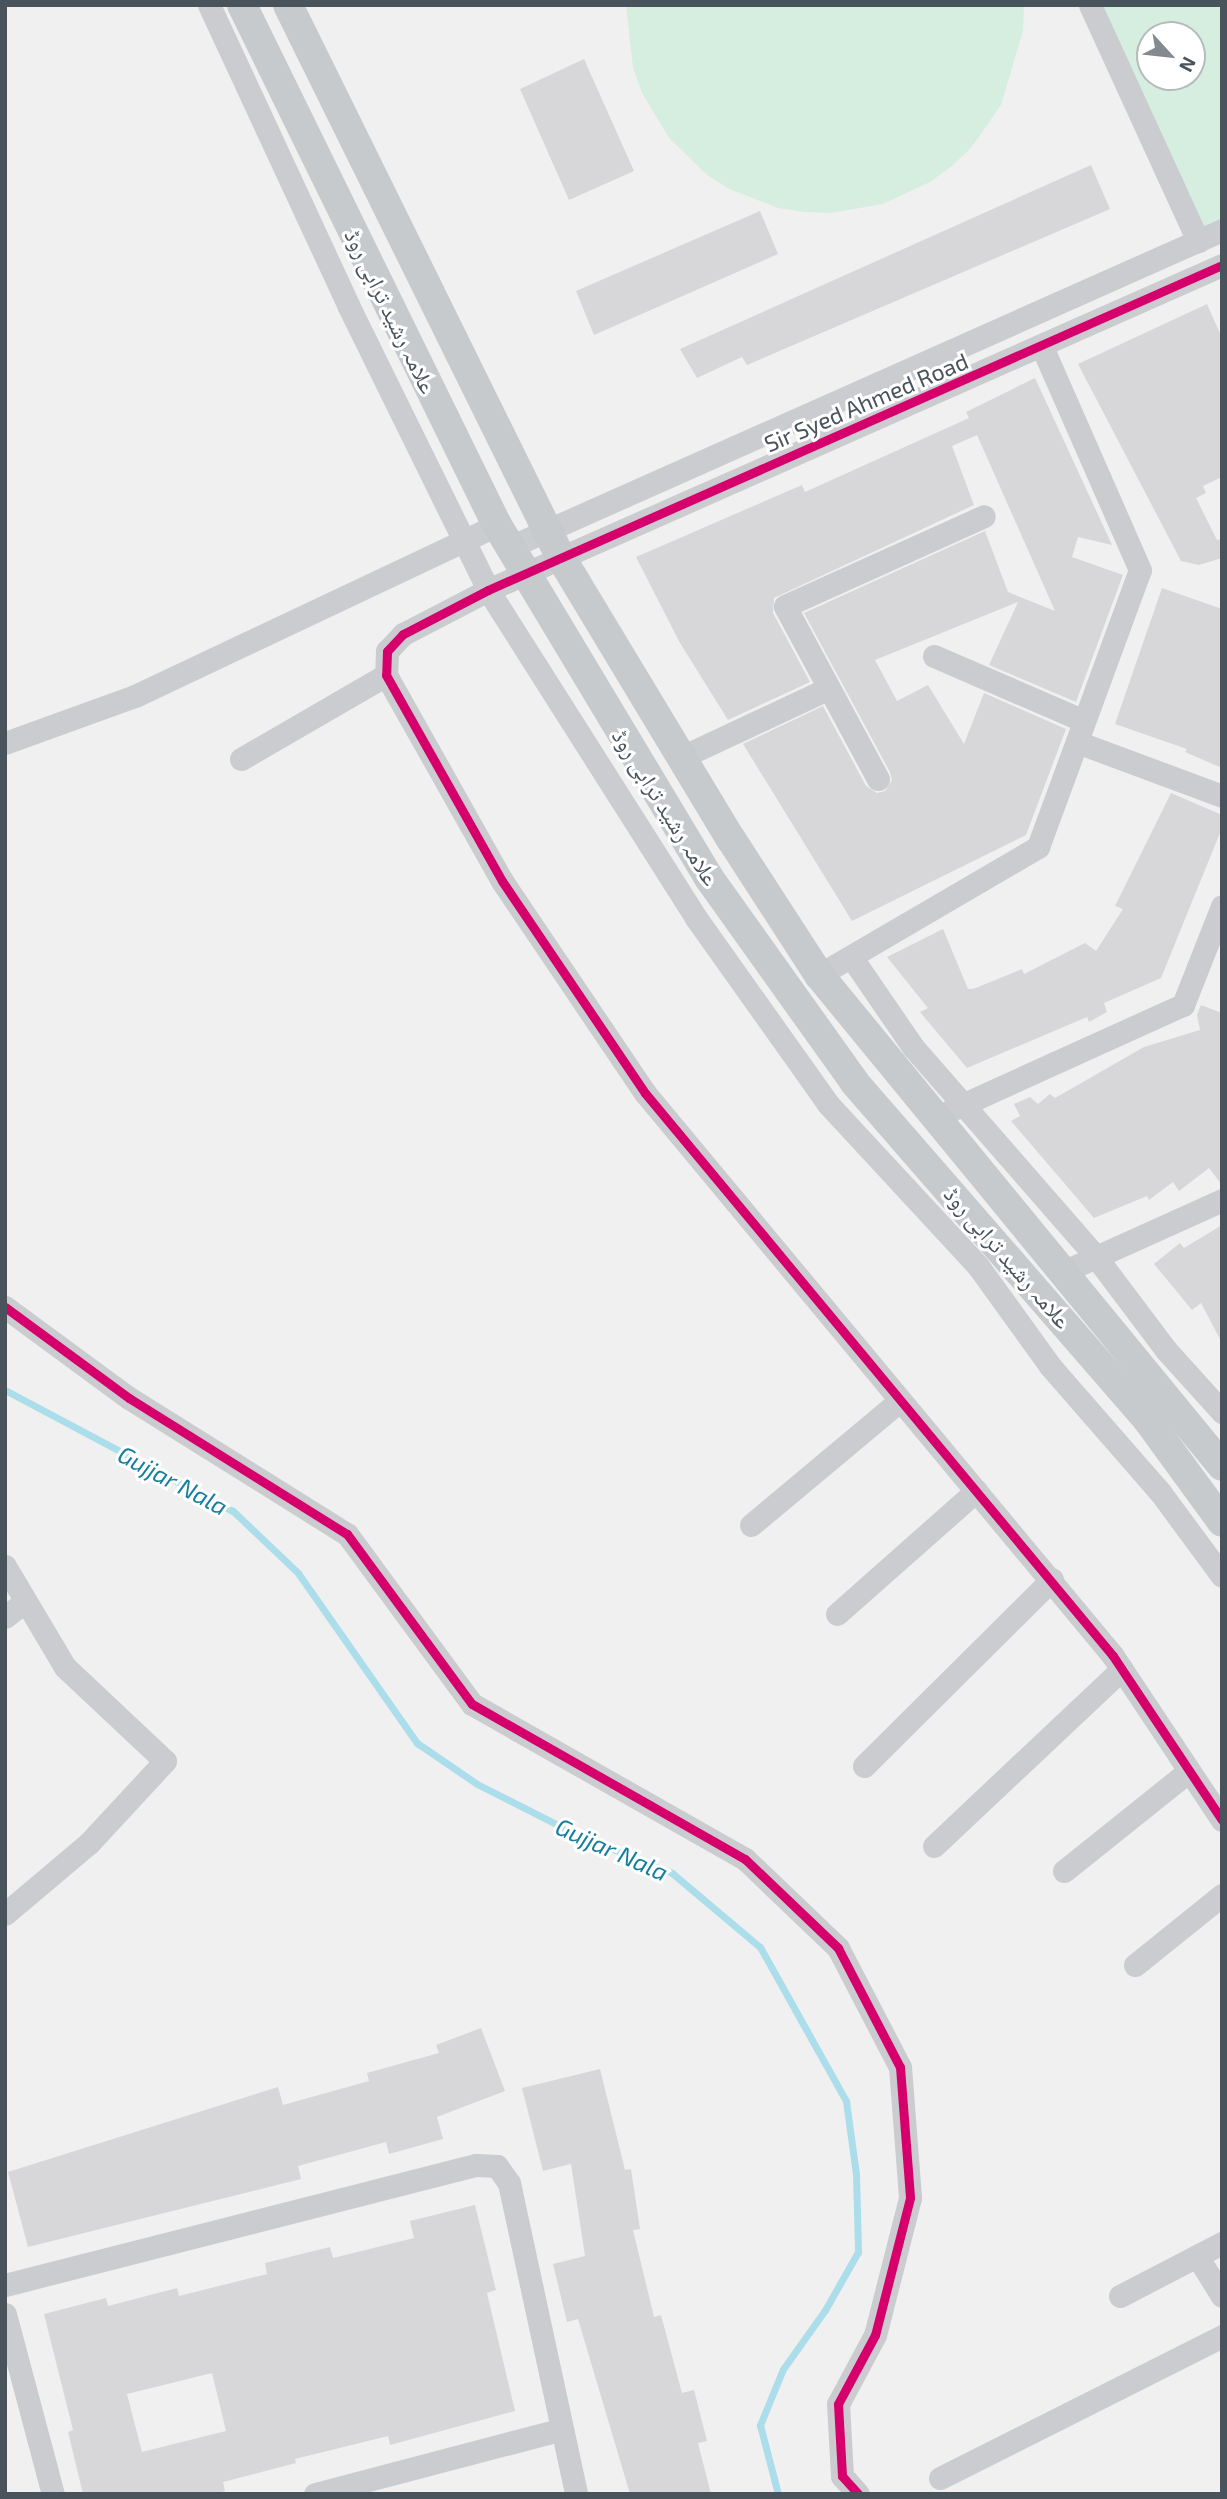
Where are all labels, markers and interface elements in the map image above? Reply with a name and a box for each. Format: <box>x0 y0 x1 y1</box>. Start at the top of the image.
north arrow <box>1136 21 1206 91</box>
text: N <box>1175 54 1202 76</box>
street label: علامہ رشید ترابی روڈ <box>339 224 443 398</box>
street label: Sir Syed Ahmed Road <box>759 346 973 458</box>
street label: علامہ رشید ترابی روڈ <box>607 724 725 890</box>
street label: علامہ رشید ترابی روڈ <box>939 1180 1077 1334</box>
water label: Gujjar Nala <box>113 1439 233 1521</box>
water label: Gujjar Nala <box>551 1811 673 1887</box>

